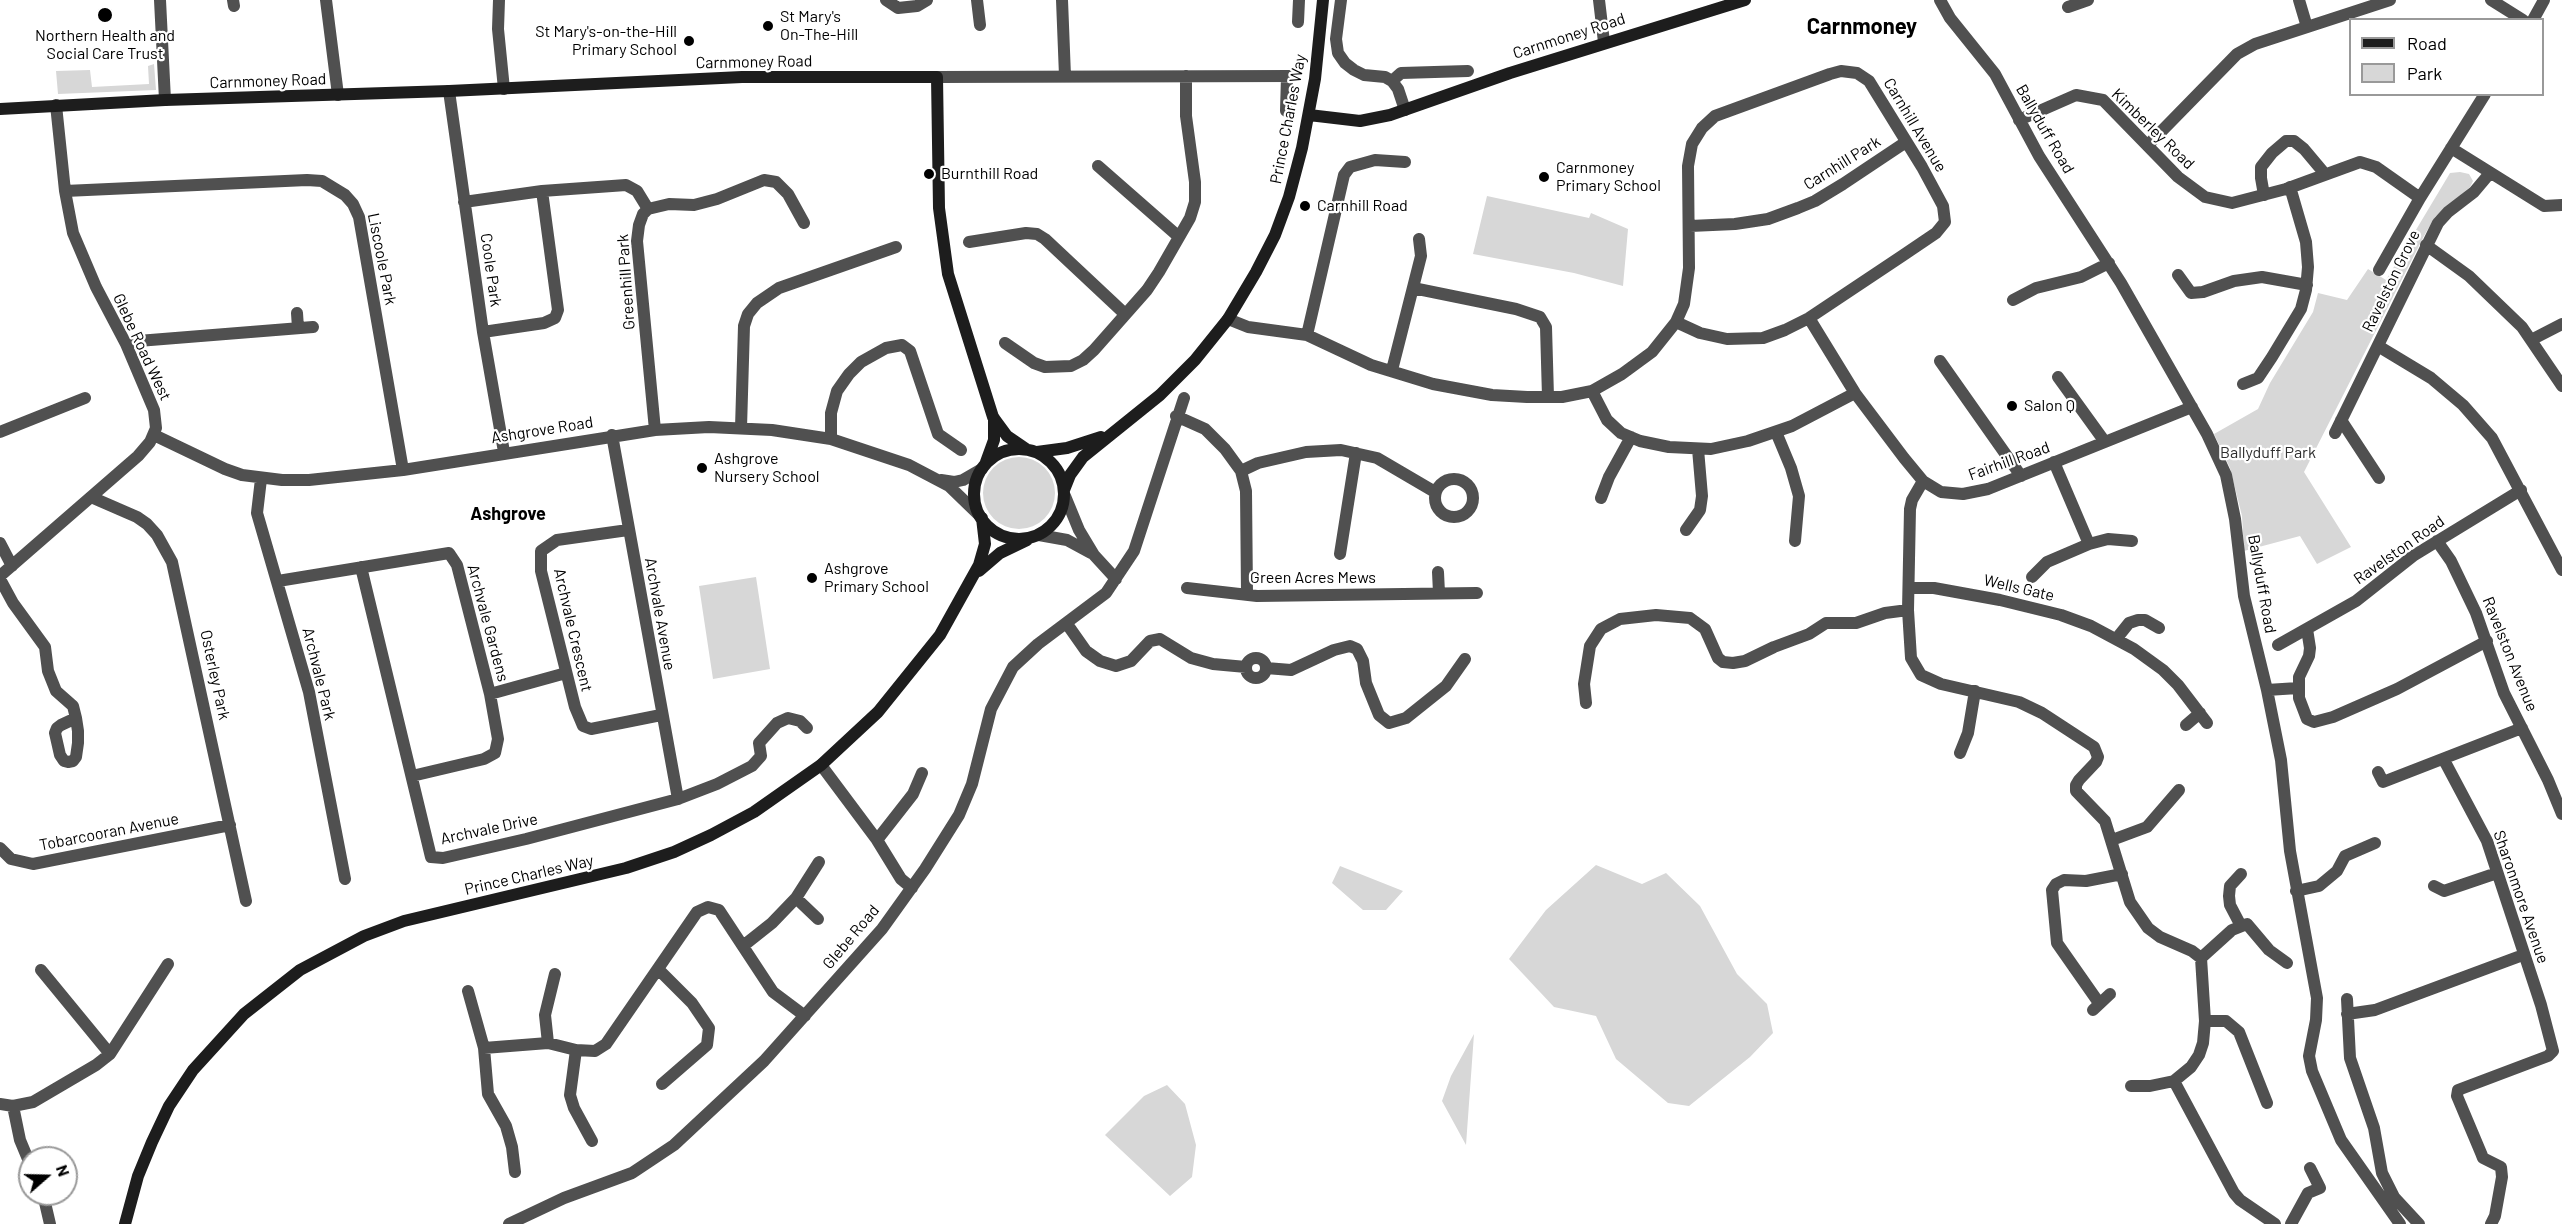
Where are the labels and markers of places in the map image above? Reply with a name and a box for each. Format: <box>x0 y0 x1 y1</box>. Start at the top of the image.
marker: Northern Health and Social Care Trust <box>96 6 114 24</box>
place label: St Mary's On-The-Hill <box>780 7 858 45</box>
marker: St Mary's On-The-Hill <box>761 19 775 33</box>
place label: St Mary's-on-the-Hill Primary School <box>535 22 677 60</box>
place label: Northern Health and Social Care Trust <box>35 26 175 64</box>
marker: St Mary's-on-the-Hill Primary School <box>682 34 696 48</box>
place label: Carnmoney Primary School <box>1556 158 1661 196</box>
place label: Burnthill Road <box>941 164 1038 184</box>
marker: Burnthill Road <box>922 167 936 181</box>
marker: Carnmoney Primary School <box>1537 170 1551 184</box>
place label: Carnhill Road <box>1317 196 1408 216</box>
marker: Carnhill Road <box>1298 199 1312 213</box>
place label: Salon Q <box>2024 396 2075 416</box>
marker: Salon Q <box>2005 399 2019 413</box>
place label: Ashgrove Nursery School <box>714 449 820 487</box>
marker: Ashgrove Nursery School <box>695 461 709 475</box>
place label: Ashgrove Primary School <box>824 559 929 597</box>
marker: Ashgrove Primary School <box>805 571 819 585</box>

